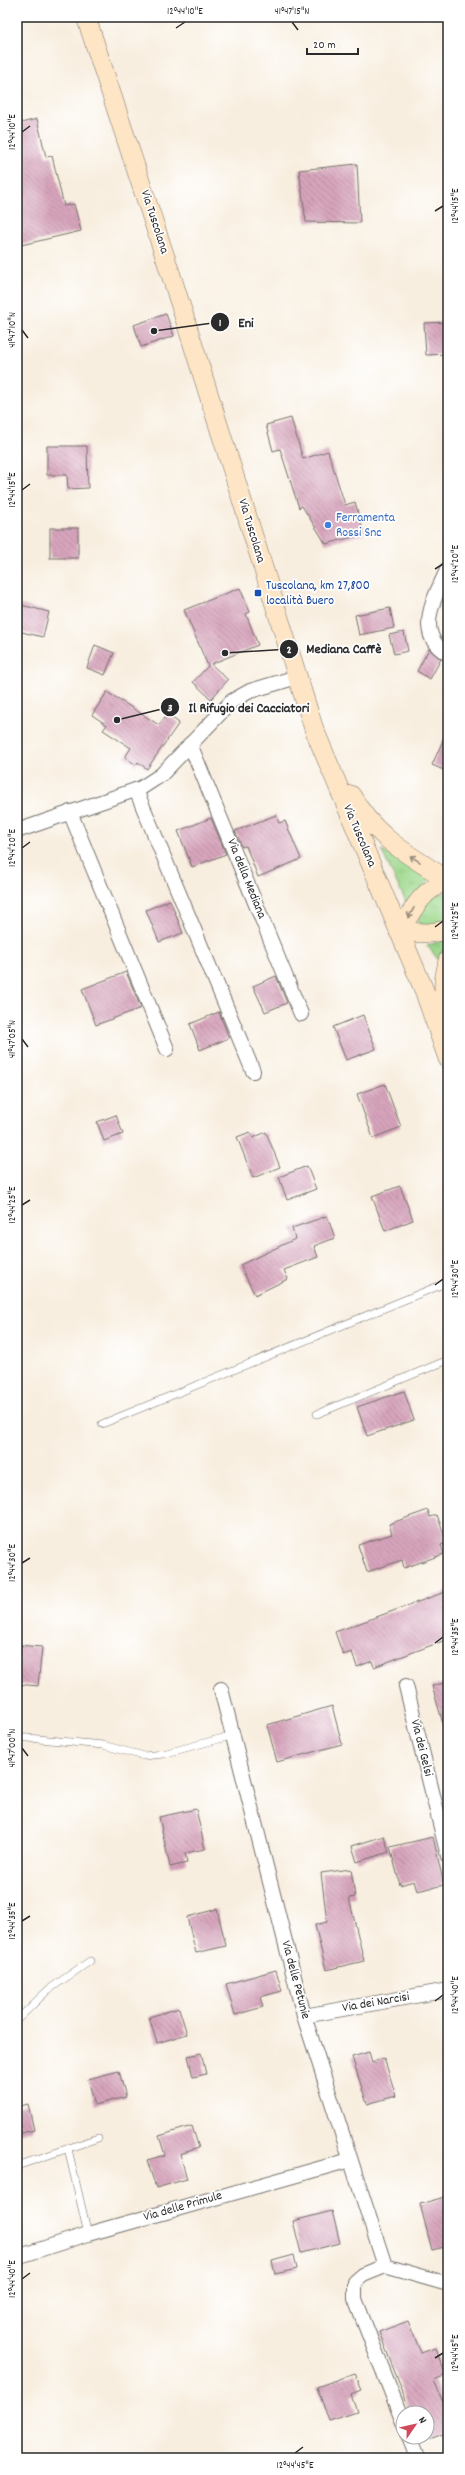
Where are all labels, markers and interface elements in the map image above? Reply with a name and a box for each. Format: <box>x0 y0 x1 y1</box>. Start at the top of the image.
text: 12°44'10"E <box>167 5 203 19</box>
text: 41°47'15"N <box>275 5 309 19</box>
scale bar <box>307 30 358 56</box>
text: 20 m <box>313 37 336 54</box>
text: 12°44'10"E <box>6 114 20 150</box>
street label: Via Tuscolana <box>135 188 174 257</box>
text: 12°44'15"E <box>449 188 463 223</box>
callout: Eni <box>210 309 262 335</box>
text: 41°47'10"N <box>6 312 20 348</box>
text: Eni <box>238 314 254 334</box>
text: 1 <box>219 315 222 332</box>
text: 12°44'15"E <box>6 472 20 507</box>
street label: Via Tuscolana <box>232 497 270 566</box>
place label: Ferramenta Rossi Snc <box>336 509 396 543</box>
marker: Ferramenta Rossi Snc <box>323 520 333 530</box>
text: 12°44'20"E <box>449 545 463 583</box>
place label: Tuscolana, km 27,800 località Buero <box>266 577 370 611</box>
marker: Tuscolana, km 27,800 località Buero <box>253 588 263 598</box>
callout: Mediana Caffè <box>279 636 390 662</box>
text: Mediana Caffè <box>306 640 382 660</box>
text: 2 <box>286 642 292 659</box>
callout: Il Rifugio dei Cacciatori <box>160 694 317 720</box>
text: Il Rifugio dei Cacciatori <box>189 699 310 719</box>
text: 3 <box>167 700 173 717</box>
street label: Via Tuscolana <box>337 802 381 871</box>
text: 12°44'20"E <box>6 829 20 867</box>
street label: Via della Mediana <box>221 836 271 923</box>
one-way arrow <box>410 855 421 863</box>
text: 12°44'25"E <box>449 902 463 940</box>
one-way arrow <box>406 907 414 919</box>
text: 41°47'05"N <box>6 1020 20 1058</box>
text: 12°44'25"E <box>6 1186 20 1224</box>
text: 12°44'30"E <box>449 1260 463 1298</box>
text: 12°44'30"E <box>6 1544 20 1582</box>
text: 12°44'35"E <box>449 1618 463 1656</box>
street label: Via dei Gelsi <box>405 1718 437 1779</box>
text: 41°47'00"N <box>6 1728 20 1767</box>
text: 12°44'35"E <box>6 1902 20 1940</box>
street label: Via delle Petunie <box>275 1939 315 2022</box>
text: 12°44'40"E <box>449 1976 463 2014</box>
street label: Via dei Narcisi <box>341 1988 412 2018</box>
street label: Via delle Primule <box>142 2187 225 2227</box>
text: 12°44'40"E <box>6 2260 20 2298</box>
text: 12°44'45"E <box>449 2334 463 2371</box>
north arrow <box>395 2405 435 2445</box>
text: N <box>413 2414 430 2428</box>
text: 12°44'45"E <box>277 2459 314 2473</box>

